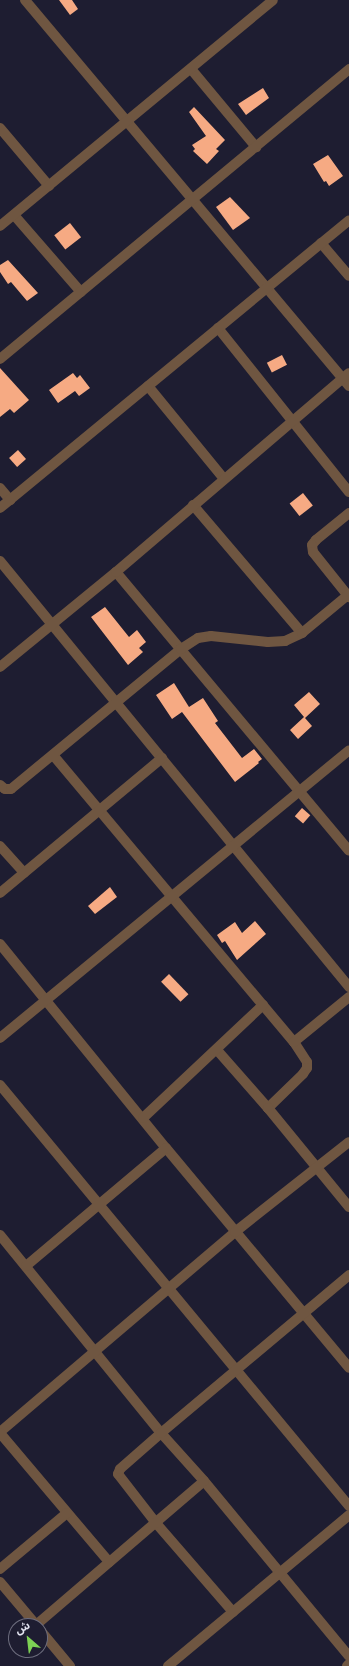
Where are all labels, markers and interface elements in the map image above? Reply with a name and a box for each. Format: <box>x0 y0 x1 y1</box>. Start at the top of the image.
north arrow <box>8 1618 48 1658</box>
text: ش <box>13 1619 32 1637</box>

